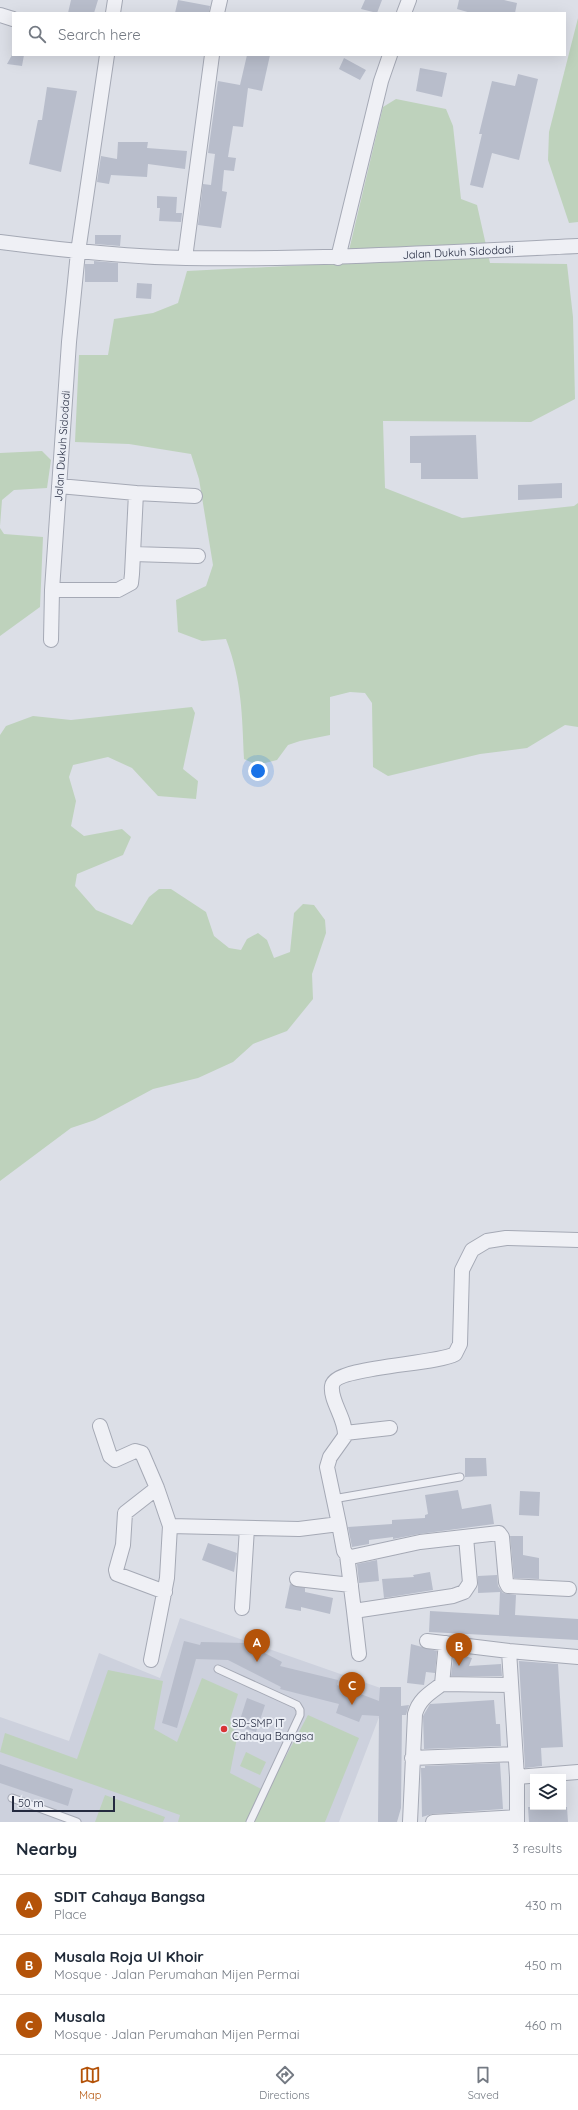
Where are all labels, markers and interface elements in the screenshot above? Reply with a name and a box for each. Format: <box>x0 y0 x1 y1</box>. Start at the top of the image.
search box <box>12 12 566 56</box>
icon: search <box>26 23 48 45</box>
text: Search here <box>58 25 141 44</box>
street label: Jalan Dukuh Sidodadi <box>402 242 514 262</box>
street label: Jalan Dukuh Sidodadi <box>51 390 73 502</box>
your location <box>248 761 268 781</box>
pin: A <box>244 1629 270 1662</box>
pin: B <box>446 1633 472 1666</box>
pin: C <box>339 1672 365 1705</box>
place label: SD-SMP IT Cahaya Bangsa <box>232 1716 314 1743</box>
marker: SD-SMP IT Cahaya Bangsa <box>219 1724 229 1734</box>
map controls <box>530 1774 566 1810</box>
button: layers <box>530 1774 566 1810</box>
scale bar <box>12 1794 115 1813</box>
text: 50 m <box>18 1796 44 1810</box>
text: Nearby <box>16 1838 77 1859</box>
text: 3 results <box>512 1840 562 1856</box>
text: SDIT Cahaya Bangsa <box>54 1887 205 1906</box>
text: A <box>25 1897 33 1913</box>
text: 430 m <box>525 1897 562 1913</box>
text: Place <box>54 1906 87 1922</box>
text: Musala Roja Ul Khoir <box>54 1947 204 1966</box>
text: B <box>25 1957 33 1973</box>
text: 450 m <box>525 1957 562 1973</box>
text: Mosque · Jalan Perumahan Mijen Permai <box>54 1966 300 1982</box>
text: Musala <box>54 2007 105 2026</box>
text: C <box>25 2017 33 2033</box>
text: 460 m <box>525 2017 562 2033</box>
text: Mosque · Jalan Perumahan Mijen Permai <box>54 2026 300 2042</box>
tab: Map <box>79 2064 101 2102</box>
tab: Directions <box>259 2064 310 2102</box>
tab: Saved <box>468 2064 499 2102</box>

